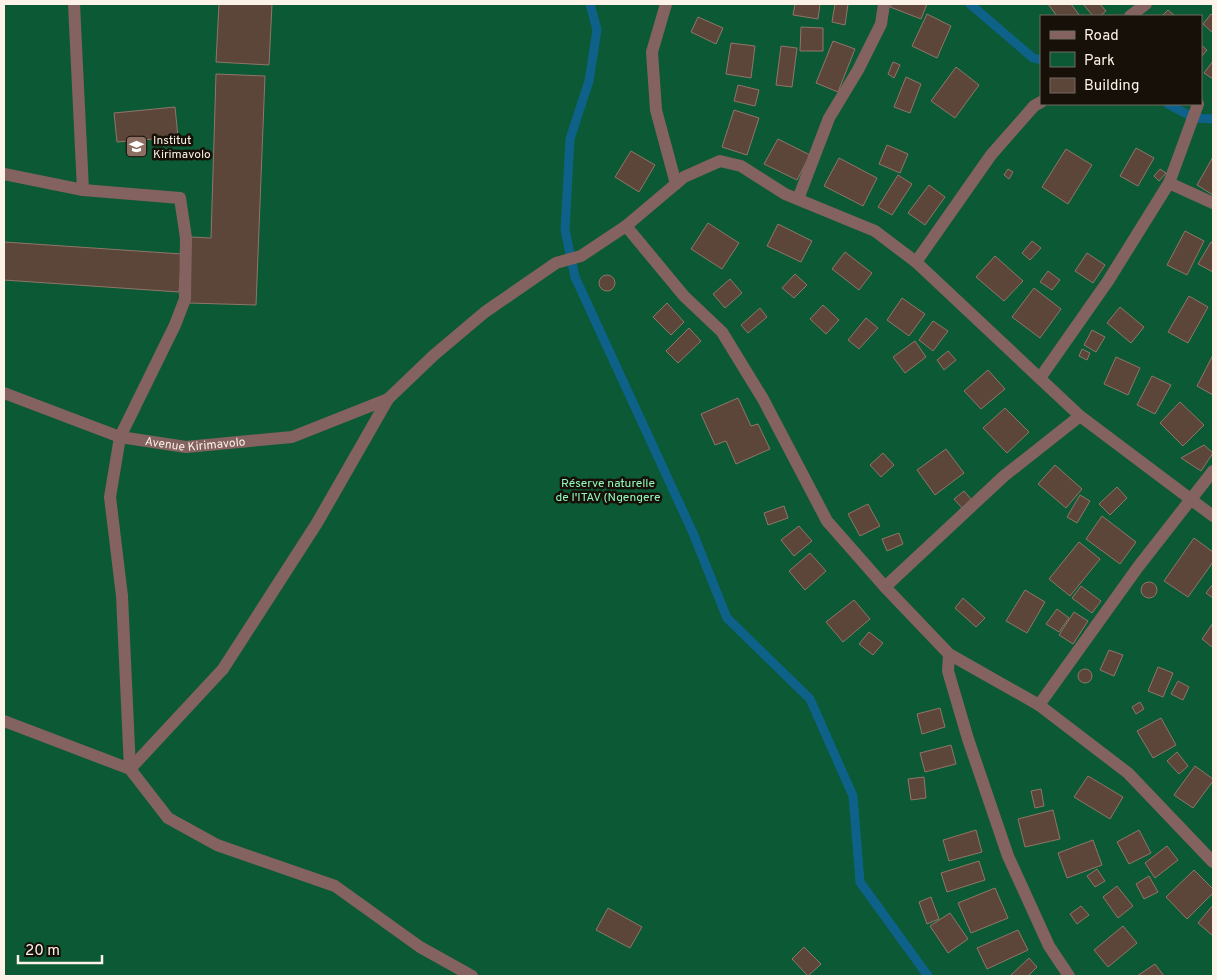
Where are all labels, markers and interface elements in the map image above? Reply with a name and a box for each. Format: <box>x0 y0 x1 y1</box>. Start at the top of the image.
legend <box>1040 15 1202 105</box>
text: Road <box>1084 27 1119 46</box>
text: Park <box>1084 52 1115 71</box>
text: Building <box>1084 77 1139 96</box>
place label: Institut Kirimavolo <box>153 133 211 163</box>
school or university icon: Institut Kirimavolo <box>125 135 149 159</box>
street label: Avenue Kirimavolo <box>144 434 246 456</box>
park label: Réserve naturelle de l'ITAV (Ngengere <box>556 476 660 506</box>
scale bar <box>18 932 101 964</box>
text: 20 m <box>25 942 60 961</box>

